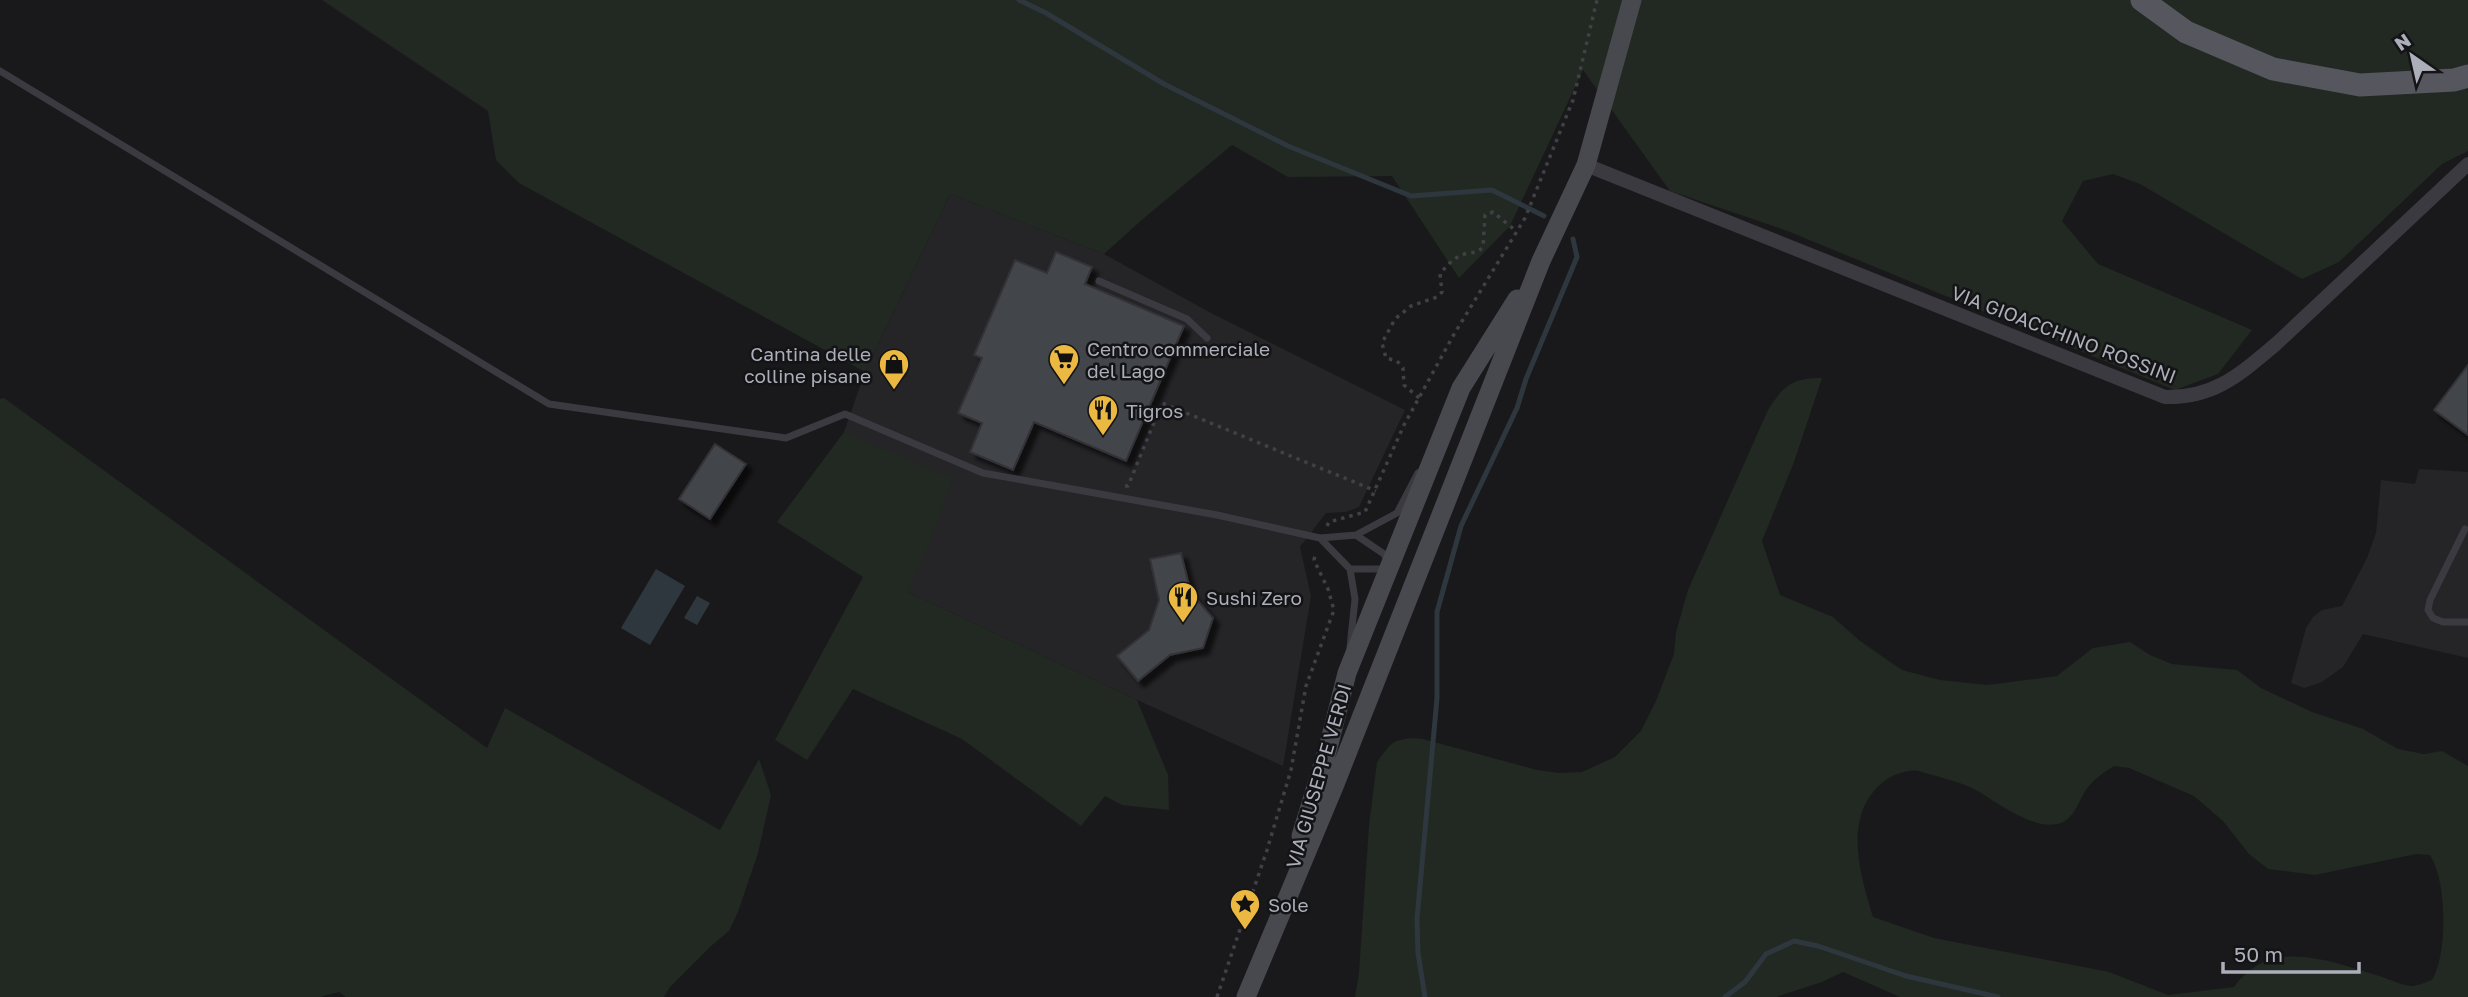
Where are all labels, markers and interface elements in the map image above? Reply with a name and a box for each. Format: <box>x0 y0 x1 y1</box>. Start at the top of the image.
north arrow <box>2377 21 2447 91</box>
text: N <box>2390 28 2415 55</box>
street label: VIA GIOACCHINO ROSSINI <box>1948 280 2180 388</box>
place label: Centro commerciale del Lago <box>1087 337 1270 382</box>
place label: Cantina delle colline pisane <box>744 342 871 387</box>
supermarket icon: Centro commerciale del Lago <box>1047 342 1081 386</box>
shop icon: Cantina delle colline pisane <box>877 347 911 391</box>
restaurant icon: Tigros <box>1086 393 1120 437</box>
place label: Tigros <box>1126 399 1183 422</box>
restaurant icon: Sushi Zero <box>1166 580 1200 624</box>
place label: Sushi Zero <box>1206 586 1302 609</box>
street label: VIA GIUSEPPE VERDI <box>1281 681 1355 871</box>
place icon: Sole <box>1228 887 1262 931</box>
place label: Sole <box>1268 893 1308 916</box>
scale bar <box>2223 930 2360 974</box>
text: 50 m <box>2234 941 2283 967</box>

